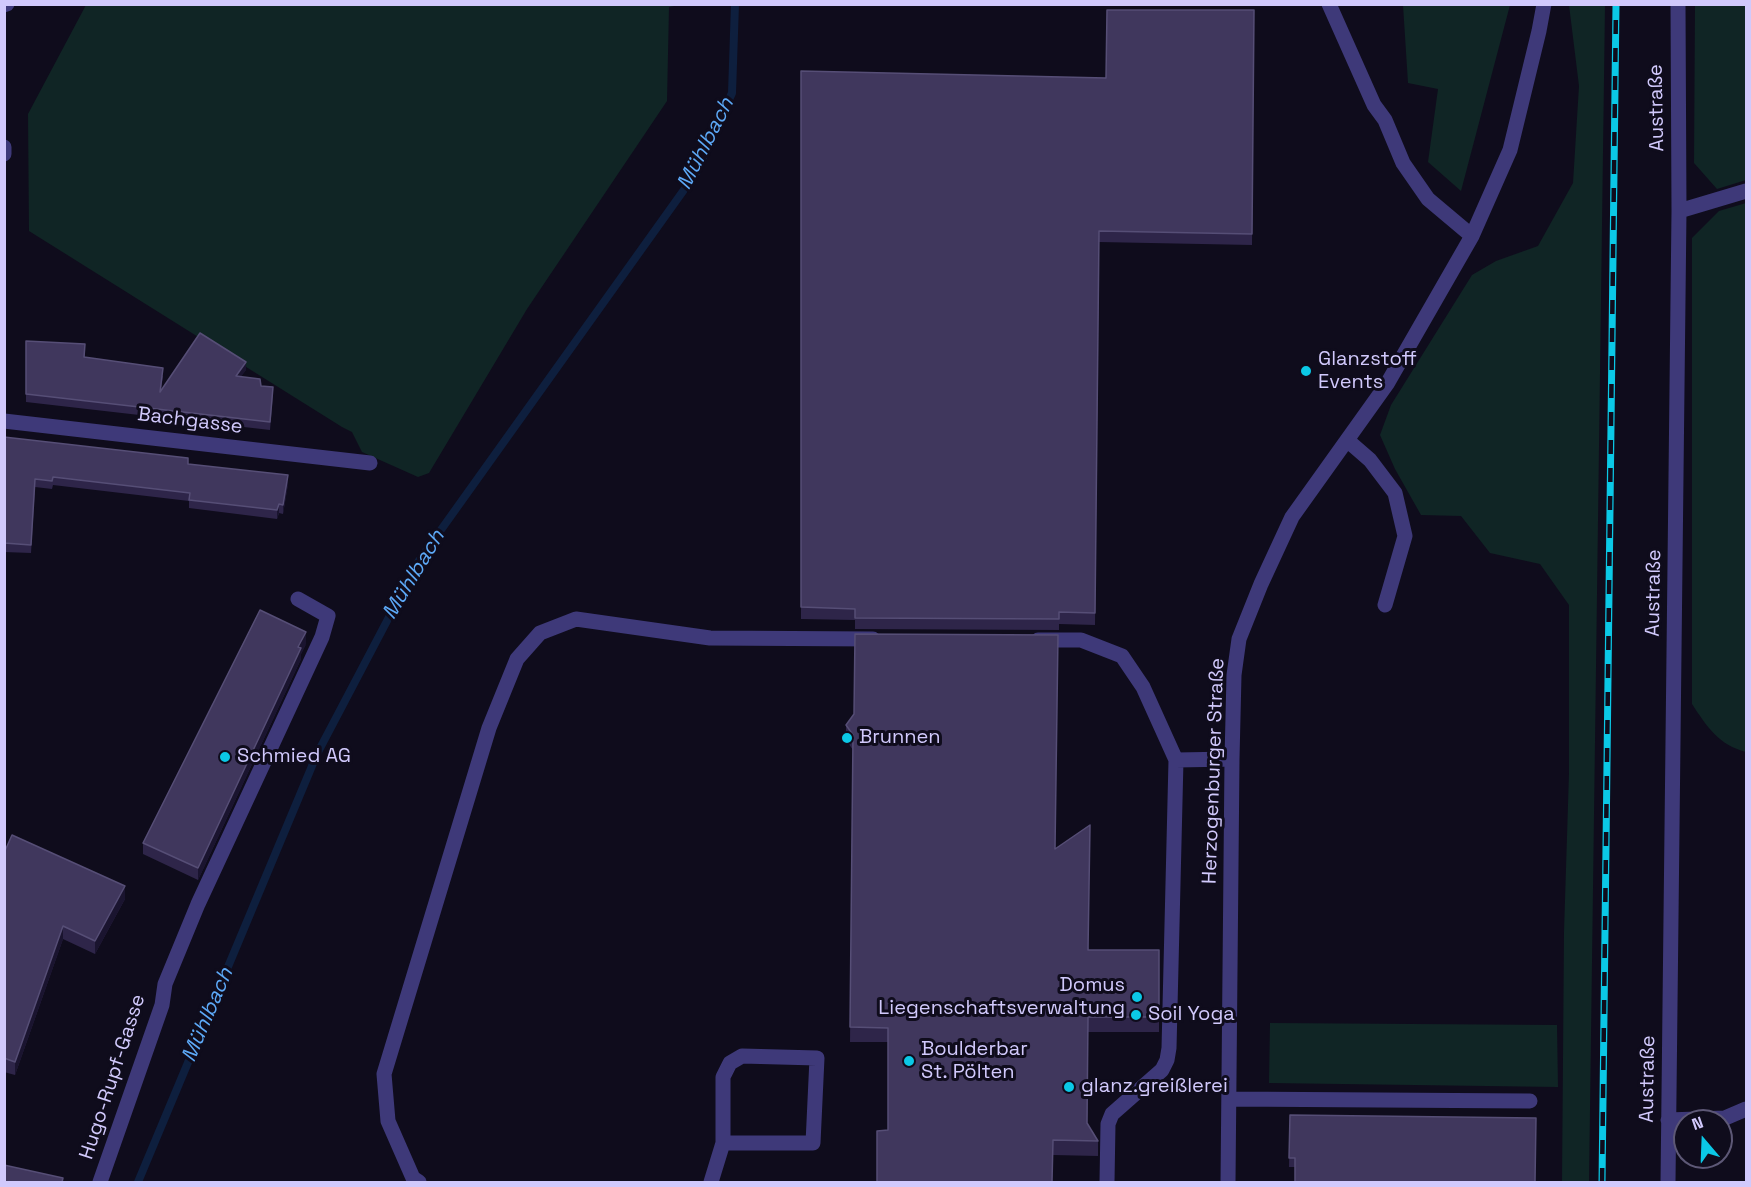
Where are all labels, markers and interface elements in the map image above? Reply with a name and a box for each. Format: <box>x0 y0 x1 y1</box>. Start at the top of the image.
street label: Austraße <box>1644 64 1670 152</box>
water label: Mühlbach <box>672 94 740 194</box>
place label: Glanzstoff Events <box>1318 348 1417 395</box>
marker: Glanzstoff Events <box>1299 364 1313 378</box>
street label: Bachgasse <box>136 403 244 439</box>
water label: Mühlbach <box>378 526 450 624</box>
street label: Austraße <box>1641 549 1667 637</box>
street label: Herzogenburger Straße <box>1198 658 1230 884</box>
place label: Brunnen <box>859 726 941 750</box>
marker: Brunnen <box>840 731 854 745</box>
place label: Schmied AG <box>237 745 351 769</box>
marker: Schmied AG <box>218 750 232 764</box>
water label: Mühlbach <box>177 964 239 1066</box>
place label: Domus Liegenschaftsverwaltung <box>878 974 1125 1021</box>
marker: Domus Liegenschaftsverwaltung <box>1130 990 1144 1004</box>
street label: Hugo-Rupf-Gasse <box>75 991 151 1163</box>
place label: Soil Yoga <box>1148 1003 1235 1027</box>
marker: Soil Yoga <box>1129 1008 1143 1022</box>
street label: Austraße <box>1635 1035 1661 1123</box>
place label: Boulderbar St. Pölten <box>921 1038 1028 1085</box>
marker: Boulderbar St. Pölten <box>902 1054 916 1068</box>
place label: glanz.greißlerei <box>1081 1075 1228 1099</box>
marker: glanz.greißlerei <box>1062 1080 1076 1094</box>
north arrow <box>1673 1109 1733 1169</box>
text: N <box>1689 1112 1706 1135</box>

